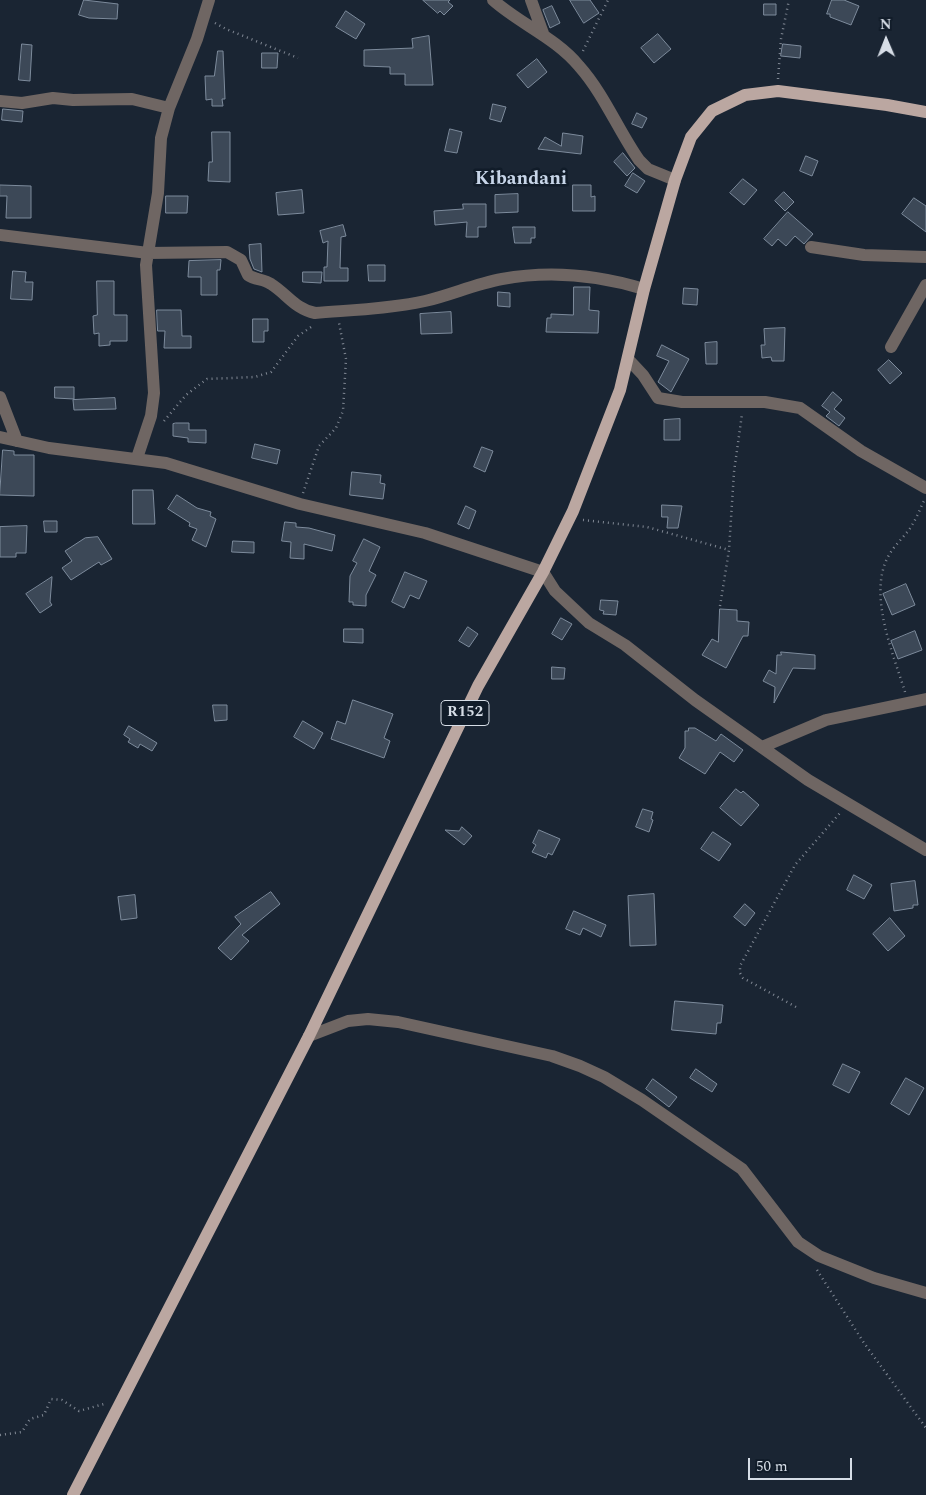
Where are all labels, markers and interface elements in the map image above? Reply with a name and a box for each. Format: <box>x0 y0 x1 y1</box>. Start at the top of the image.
text: N <box>880 14 892 35</box>
north arrow <box>861 15 911 65</box>
district label: Kibandani <box>475 169 567 191</box>
road number: R152 <box>441 700 489 726</box>
scale bar <box>751 1448 855 1480</box>
text: 50 m <box>756 1455 788 1478</box>

